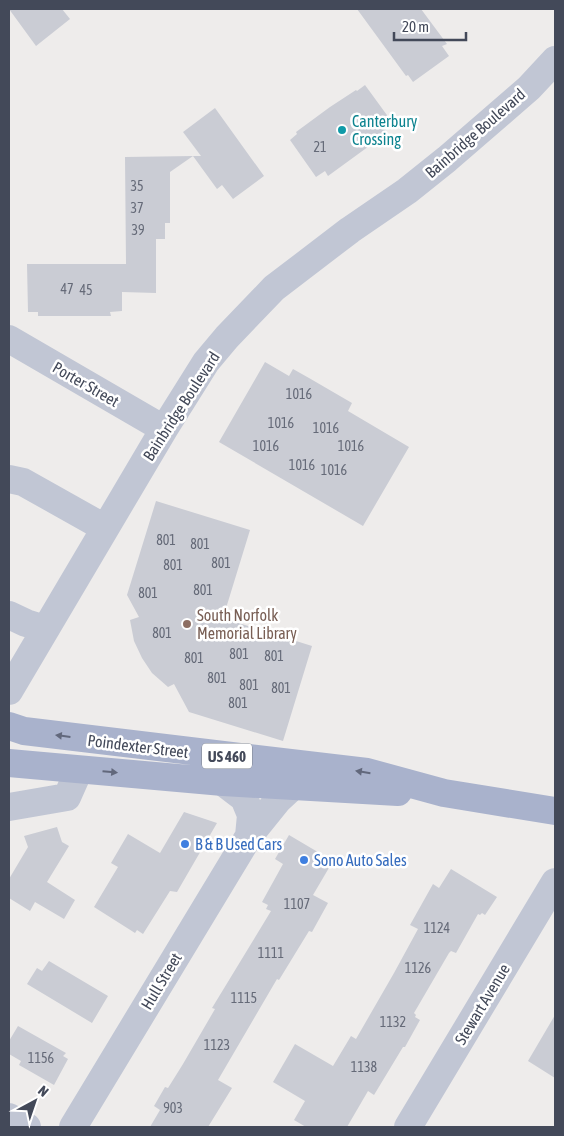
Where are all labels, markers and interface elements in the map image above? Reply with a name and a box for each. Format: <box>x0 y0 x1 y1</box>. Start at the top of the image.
scale bar <box>394 10 466 42</box>
text: 20 m <box>402 18 429 35</box>
street label: Bainbridge Boulevard <box>421 85 529 182</box>
place label: Canterbury Crossing <box>352 112 418 149</box>
marker: Canterbury Crossing <box>336 124 348 136</box>
house number: 21 <box>313 139 327 155</box>
house number: 35 <box>130 178 144 194</box>
house number: 37 <box>130 200 144 216</box>
house number: 39 <box>131 222 145 238</box>
house number: 47 <box>60 281 74 297</box>
house number: 45 <box>79 282 93 298</box>
street label: Bainbridge Boulevard <box>139 348 224 464</box>
street label: Porter Street <box>50 358 123 410</box>
house number: 1016 <box>286 386 313 402</box>
house number: 1016 <box>268 415 295 431</box>
house number: 1016 <box>313 420 340 436</box>
house number: 1016 <box>253 438 280 454</box>
house number: 1016 <box>338 438 365 454</box>
house number: 1016 <box>289 457 316 473</box>
house number: 1016 <box>321 462 348 478</box>
house number: 801 <box>156 532 176 548</box>
house number: 801 <box>190 536 210 552</box>
house number: 801 <box>211 555 231 571</box>
house number: 801 <box>163 557 183 573</box>
house number: 801 <box>193 582 213 598</box>
house number: 801 <box>138 585 158 601</box>
place label: South Norfolk Memorial Library <box>197 606 297 643</box>
marker: South Norfolk Memorial Library <box>181 618 193 630</box>
house number: 801 <box>152 625 172 641</box>
house number: 801 <box>229 646 249 662</box>
house number: 801 <box>264 648 284 664</box>
house number: 801 <box>184 650 204 666</box>
house number: 801 <box>207 670 227 686</box>
house number: 801 <box>239 677 259 693</box>
house number: 801 <box>271 680 291 696</box>
house number: 801 <box>228 695 248 711</box>
street label: Poindexter Street <box>87 731 190 761</box>
one-way arrow <box>54 732 70 740</box>
road number: US 460 <box>202 744 252 768</box>
one-way arrow <box>355 768 371 776</box>
one-way arrow <box>102 769 118 777</box>
place label: B & B Used Cars <box>195 835 282 853</box>
marker: B & B Used Cars <box>179 838 191 850</box>
place label: Sono Auto Sales <box>314 851 407 869</box>
marker: Sono Auto Sales <box>298 854 310 866</box>
house number: 1107 <box>284 896 310 912</box>
house number: 1124 <box>424 920 451 936</box>
house number: 1111 <box>258 945 284 961</box>
street label: Hull Street <box>137 949 185 1013</box>
house number: 1126 <box>405 960 432 976</box>
street label: Stewart Avenue <box>451 960 513 1048</box>
house number: 1115 <box>231 990 257 1006</box>
house number: 1132 <box>380 1014 406 1030</box>
house number: 1123 <box>204 1037 230 1053</box>
house number: 1156 <box>28 1050 55 1066</box>
house number: 1138 <box>351 1059 378 1075</box>
north arrow <box>10 1076 60 1126</box>
text: N <box>35 1082 52 1100</box>
house number: 903 <box>163 1100 183 1116</box>

